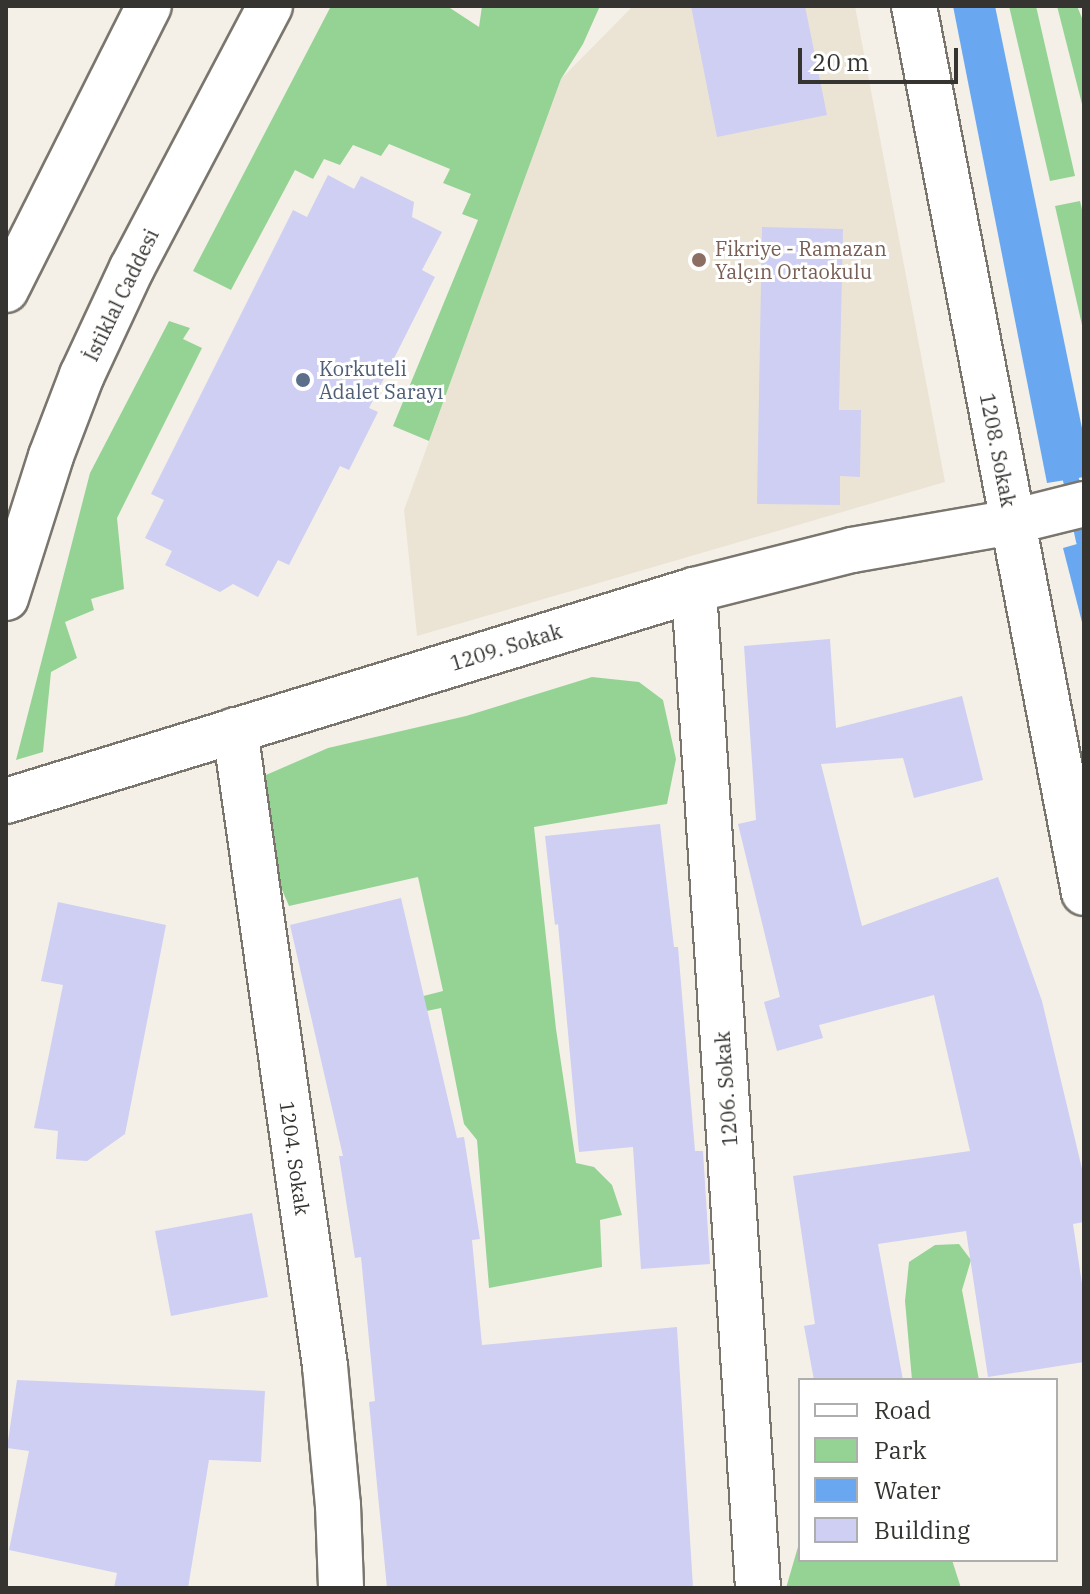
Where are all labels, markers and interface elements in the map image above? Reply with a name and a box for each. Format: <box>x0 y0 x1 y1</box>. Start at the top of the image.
scale bar <box>802 32 962 82</box>
text: 20 m <box>812 46 869 78</box>
street label: İstiklal Caddesi <box>79 225 163 365</box>
place label: Fikriye - Ramazan Yalçın Ortaokulu <box>715 236 887 283</box>
marker: Fikriye - Ramazan Yalçın Ortaokulu <box>690 251 708 269</box>
place label: Korkuteli Adalet Sarayı <box>319 356 443 403</box>
marker: Korkuteli Adalet Sarayı <box>294 371 312 389</box>
street label: 1208. Sokak <box>975 391 1021 509</box>
street label: 1209. Sokak <box>447 619 565 675</box>
street label: 1206. Sokak <box>710 1031 742 1147</box>
street label: 1204. Sokak <box>275 1099 315 1217</box>
legend <box>798 1378 1058 1562</box>
text: Road <box>874 1394 931 1426</box>
text: Park <box>874 1434 926 1466</box>
text: Water <box>874 1474 941 1506</box>
text: Building <box>874 1514 970 1546</box>

